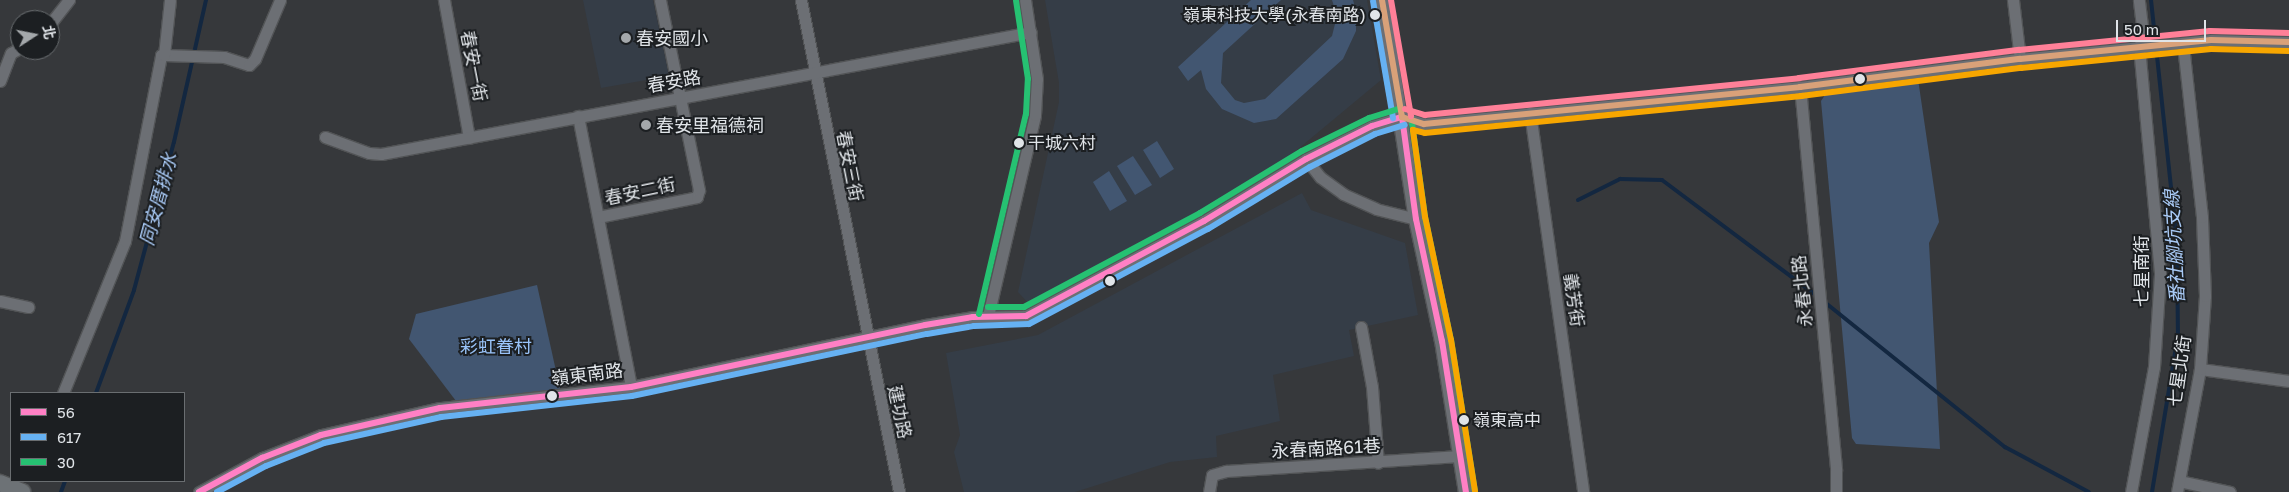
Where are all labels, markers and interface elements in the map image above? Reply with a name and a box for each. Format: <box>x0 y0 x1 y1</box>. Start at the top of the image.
place label: 嶺東科技大學(永春南路) <box>1183 5 1366 25</box>
north arrow <box>10 10 60 60</box>
marker: 嶺東科技大學(永春南路) <box>1370 10 1380 20</box>
scale bar <box>2119 10 2209 42</box>
text: 50 m <box>2124 20 2159 38</box>
text: 北 <box>40 24 59 41</box>
place label: 春安國小 <box>636 27 708 49</box>
street label: 春安一街 <box>457 29 491 103</box>
marker: 春安國小 <box>620 32 632 44</box>
street label: 春安路 <box>646 66 702 96</box>
unlabelled marker <box>1855 74 1865 84</box>
place label: 春安里福德祠 <box>656 114 764 136</box>
marker: 春安里福德祠 <box>640 119 652 131</box>
street label: 春安三街 <box>833 129 867 203</box>
place label: 干城六村 <box>1028 133 1096 153</box>
marker: 干城六村 <box>1014 138 1024 148</box>
water label: 同安厝排水 <box>135 150 181 248</box>
street label: 春安二街 <box>603 173 677 209</box>
water label: 番社腳坑支線 <box>2160 189 2188 305</box>
street label: 七星南街 <box>2130 235 2152 307</box>
street label: 永春北路 <box>1787 254 1817 328</box>
street label: 義芳街 <box>1560 272 1588 328</box>
unlabelled marker <box>1105 276 1115 286</box>
street label: 七星北街 <box>2163 334 2195 408</box>
park label: 彩虹眷村 <box>460 335 532 357</box>
street label: 嶺東南路 <box>550 359 624 389</box>
street label: 建功路 <box>884 383 916 441</box>
unlabelled marker <box>547 391 557 401</box>
legend <box>10 392 185 482</box>
text: 56 <box>57 403 75 421</box>
place label: 嶺東高中 <box>1473 410 1541 430</box>
marker: 嶺東高中 <box>1459 415 1469 425</box>
text: 617 <box>57 428 81 446</box>
street label: 永春南路61巷 <box>1271 434 1381 462</box>
text: 30 <box>57 453 75 471</box>

